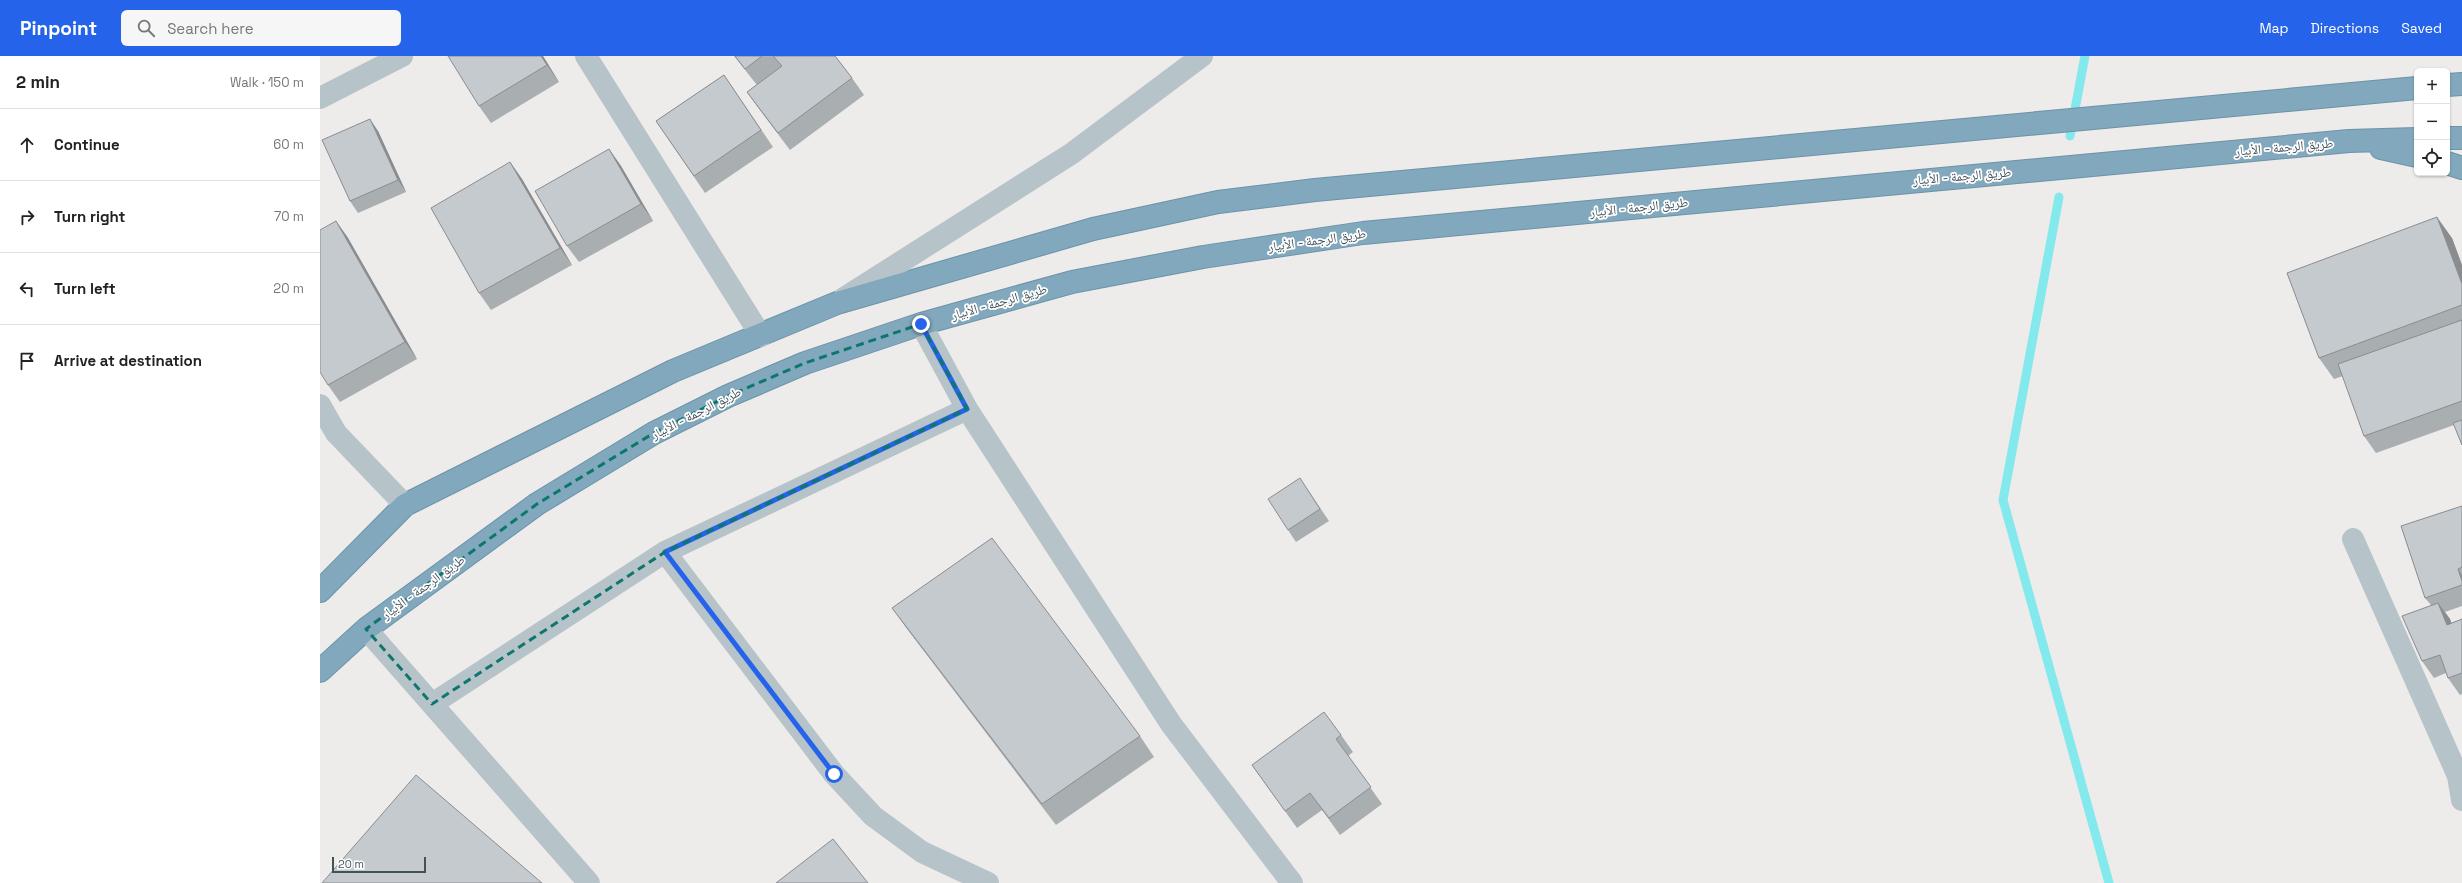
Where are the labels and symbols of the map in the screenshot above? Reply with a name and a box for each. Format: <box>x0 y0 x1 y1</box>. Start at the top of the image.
street label: طريق الرجمة - الأبيار <box>2233 134 2334 160</box>
street label: طريق الرجمة - الأبيار <box>1911 163 2012 189</box>
street label: طريق الرجمة - الأبيار <box>1588 193 1689 221</box>
street label: طريق الرجمة - الأبيار <box>1266 225 1367 255</box>
street label: طريق الرجمة - الأبيار <box>948 280 1049 324</box>
route end <box>912 315 930 333</box>
street label: طريق الرجمة - الأبيار <box>647 383 744 443</box>
street label: طريق الرجمة - الأبيار <box>377 551 468 624</box>
route start <box>825 765 843 783</box>
scale bar <box>332 855 426 874</box>

